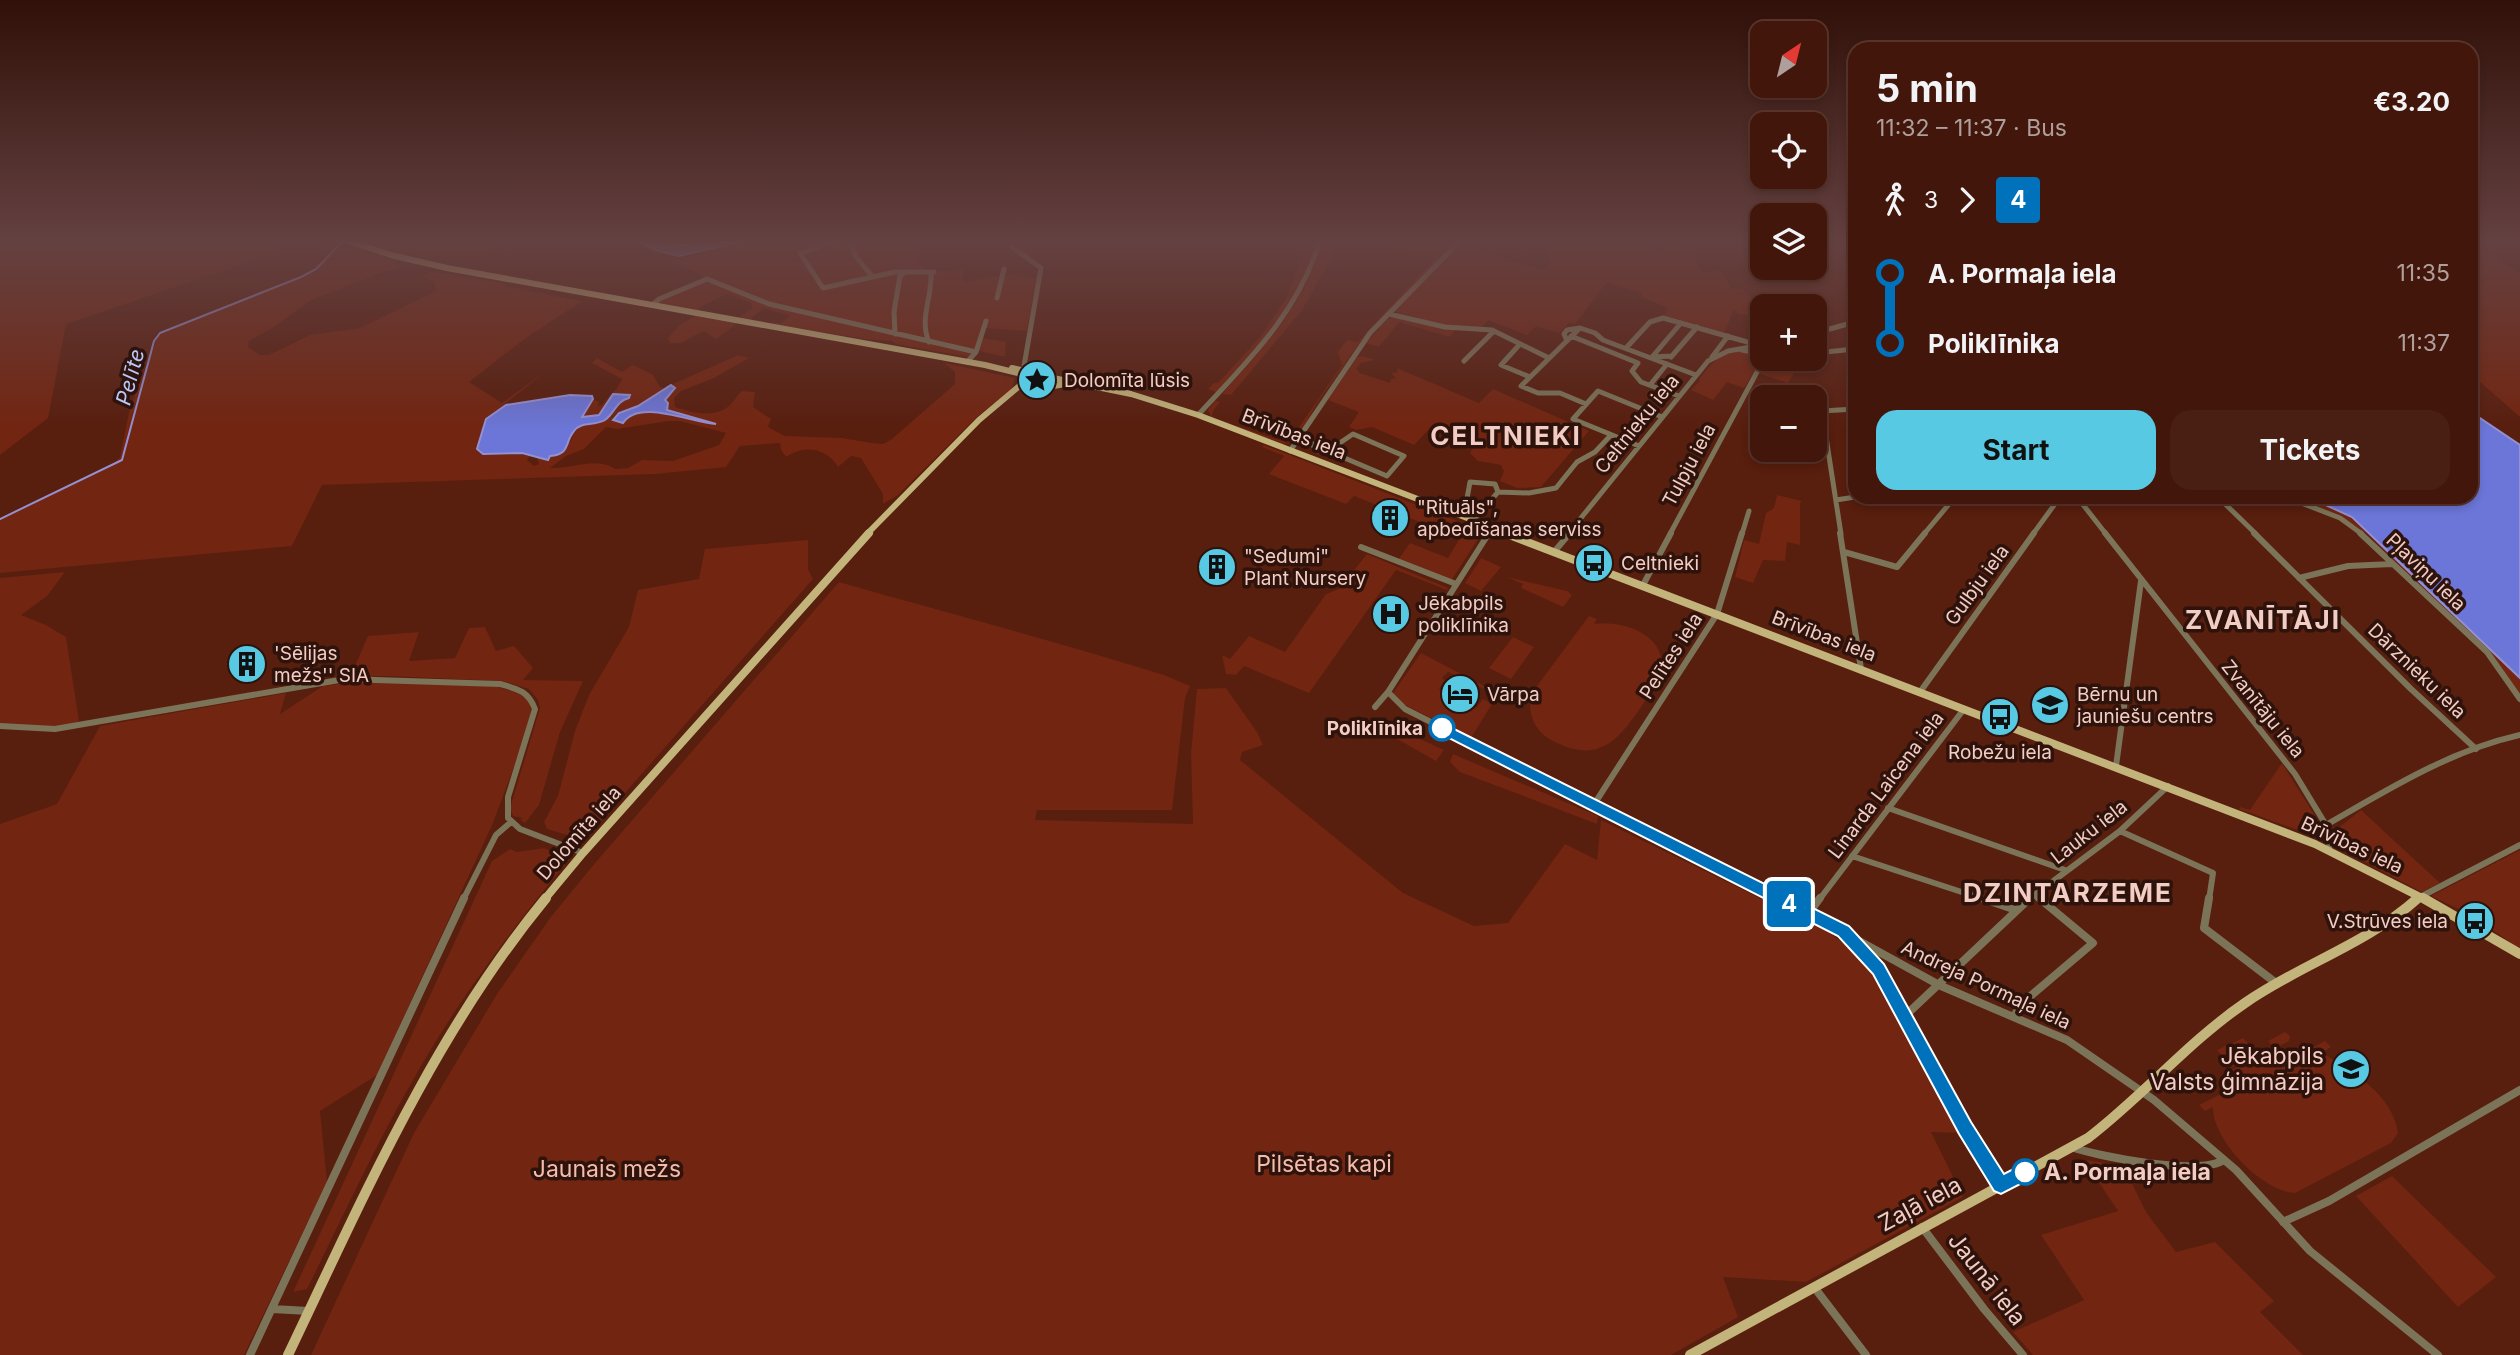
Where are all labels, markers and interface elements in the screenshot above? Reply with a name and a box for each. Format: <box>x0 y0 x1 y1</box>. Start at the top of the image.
north arrow <box>1750 21 1827 98</box>
map controls <box>1750 21 1827 462</box>
text: 5 min <box>1876 65 1978 111</box>
text: €3.20 <box>2373 86 2450 117</box>
button: locate <box>1750 112 1827 189</box>
text: 11:32 – 11:37 · Bus <box>1876 114 2067 142</box>
icon: walk <box>1876 181 1914 219</box>
icon: forward <box>1948 181 1986 219</box>
text: 4 <box>2010 185 2026 214</box>
text: 3 <box>1924 186 1938 214</box>
button: layers <box>1750 203 1827 280</box>
text: A. Pormaļa iela <box>1928 258 2117 289</box>
text: 11:35 <box>2396 259 2450 287</box>
button: + <box>1750 294 1827 371</box>
text: Poliklīnika <box>1928 328 2060 359</box>
text: 11:37 <box>2397 329 2450 357</box>
water label: Pelīte <box>111 346 149 408</box>
place icon: Dolomīta lūsis <box>1016 359 1058 401</box>
place label: Dolomīta lūsis <box>1064 369 1190 392</box>
street label: Celtnieku iela <box>1590 370 1684 478</box>
button: − <box>1750 385 1827 462</box>
street label: Brīvības iela <box>1239 404 1349 464</box>
button: Start <box>1876 410 2156 490</box>
button: Tickets <box>2170 410 2450 490</box>
district label: CELTNIEKI <box>1430 420 1582 451</box>
street label: Tulpju iela <box>1658 420 1720 510</box>
place label: "Rituāls", apbedīšanas serviss <box>1417 496 1602 541</box>
building icon: "Rituāls", apbedīšanas serviss <box>1369 497 1411 539</box>
street label: Pļaviņu iela <box>2382 529 2470 615</box>
street label: Gulbju iela <box>1940 540 2014 630</box>
bus stop icon: Celtnieki <box>1573 542 1615 584</box>
place label: "Sedumi" Plant Nursery <box>1244 545 1366 590</box>
building icon: "Sedumi" Plant Nursery <box>1196 546 1238 588</box>
place label: Celtnieki <box>1621 552 1699 575</box>
place label: Jēkabpils poliklīnika <box>1418 592 1509 637</box>
hospital icon: Jēkabpils poliklīnika <box>1370 593 1412 635</box>
district label: ZVANĪTĀJI <box>2185 604 2341 635</box>
street label: Brīvības iela <box>1769 606 1879 666</box>
street label: Pelītes iela <box>1635 609 1707 703</box>
street label: Dārznieku iela <box>2363 619 2471 723</box>
place label: 'Sēlijas mežs'' SIA <box>274 642 369 687</box>
building icon: 'Sēlijas mežs'' SIA <box>226 643 268 685</box>
street label: Zvanītāju iela <box>2217 655 2309 763</box>
hotel icon: Vārpa <box>1439 673 1481 715</box>
place label: Vārpa <box>1487 683 1540 706</box>
place label: Bērnu un jauniešu centrs <box>2076 683 2214 728</box>
school or university icon: Bērnu un jauniešu centrs <box>2029 684 2071 726</box>
bus stop icon: Robežu iela <box>1979 696 2021 738</box>
street label: Linarda Laicena iela <box>1823 707 1949 863</box>
marker: Poliklīnika <box>1429 715 1455 741</box>
place label: Poliklīnika <box>1327 717 1423 740</box>
place label: Robežu iela <box>1948 741 2052 764</box>
street label: Dolomīta iela <box>532 781 626 885</box>
street label: Lauku iela <box>2046 795 2132 869</box>
street label: Brīvības iela <box>2297 811 2407 879</box>
district label: DZINTARZEME <box>1963 877 2173 908</box>
line badge: 4 <box>1766 881 1812 927</box>
text: 4 <box>1781 889 1797 918</box>
bus stop icon: V.Strūves iela <box>2454 900 2496 942</box>
place label: V.Strūves iela <box>2327 910 2448 933</box>
street label: Andreja Pormaļa iela <box>1898 936 2074 1034</box>
place label: Jēkabpils Valsts ģimnāzija <box>2150 1042 2324 1096</box>
school or university icon: Jēkabpils Valsts ģimnāzija <box>2330 1048 2372 1090</box>
park label: Pilsētas kapi <box>1256 1150 1392 1178</box>
park label: Jaunais mežs <box>533 1155 681 1183</box>
place label: A. Pormaļa iela <box>2044 1158 2211 1186</box>
marker: A. Pormaļa iela <box>2012 1159 2038 1185</box>
street label: Zaļā iela <box>1874 1171 1966 1237</box>
street label: Jaunā iela <box>1942 1227 2032 1331</box>

